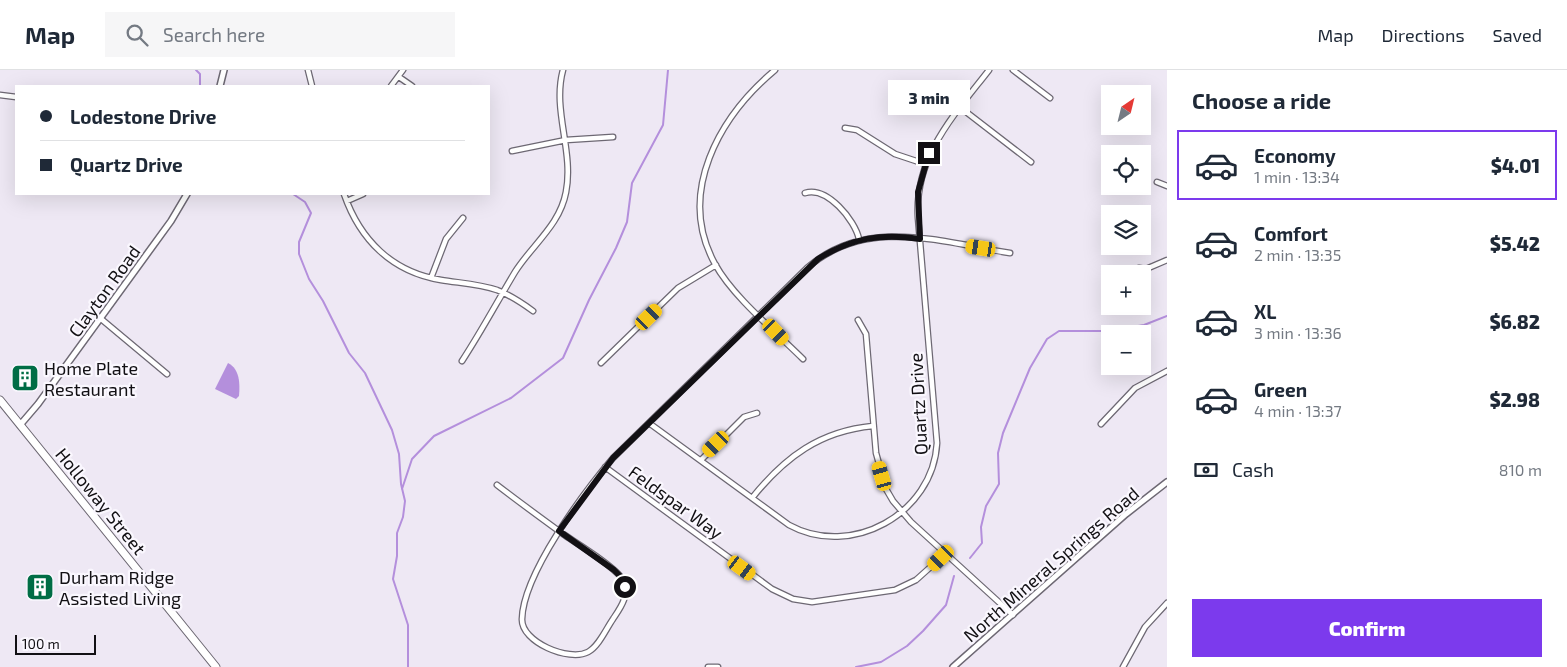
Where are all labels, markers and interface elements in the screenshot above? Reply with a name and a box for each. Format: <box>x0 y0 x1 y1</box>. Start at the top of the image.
search box <box>105 12 455 57</box>
text: Map <box>25 20 75 49</box>
icon: search <box>123 21 151 49</box>
text: Search here <box>163 23 265 46</box>
text: Map <box>1317 24 1354 46</box>
text: Directions <box>1382 24 1465 46</box>
text: Saved <box>1493 24 1542 46</box>
callout: 3 min <box>888 81 970 116</box>
north arrow <box>1101 85 1151 135</box>
map controls <box>1101 85 1151 375</box>
text: Choose a ride <box>1192 87 1331 113</box>
text: 3 min <box>908 88 950 107</box>
text: Lodestone Drive <box>70 105 216 128</box>
route end <box>918 142 940 164</box>
icon: car <box>1194 143 1239 188</box>
text: Economy <box>1254 144 1336 167</box>
button: locate <box>1101 145 1151 195</box>
text: Quartz Drive <box>70 153 183 176</box>
text: $4.01 <box>1491 154 1540 177</box>
text: 1 min · 13:34 <box>1254 167 1340 186</box>
button: layers <box>1101 205 1151 255</box>
icon: car <box>1194 221 1239 266</box>
text: Comfort <box>1254 222 1328 245</box>
text: $5.42 <box>1490 232 1540 255</box>
car <box>965 238 996 258</box>
street label: Clayton Road <box>63 241 145 341</box>
text: 2 min · 13:35 <box>1254 245 1341 264</box>
button: + <box>1101 265 1151 315</box>
icon: car <box>1194 299 1239 344</box>
text: XL <box>1254 300 1276 323</box>
car <box>632 301 665 333</box>
text: $6.82 <box>1489 310 1540 333</box>
car <box>760 316 791 348</box>
text: 3 min · 13:36 <box>1254 323 1342 342</box>
button: − <box>1101 325 1151 375</box>
street label: Quartz Drive <box>904 352 932 456</box>
place label: Home Plate Restaurant <box>44 357 138 400</box>
building icon: Home Plate Restaurant <box>10 363 40 393</box>
icon: car <box>1194 377 1239 422</box>
text: Green <box>1254 378 1307 401</box>
text: $2.98 <box>1489 388 1540 411</box>
text: 4 min · 13:37 <box>1254 401 1342 420</box>
car <box>699 428 732 460</box>
street label: Holloway Street <box>51 443 151 559</box>
icon: cash <box>1192 456 1220 484</box>
text: Cash <box>1232 458 1274 481</box>
street label: Feldspar Way <box>625 460 728 544</box>
car <box>870 460 893 492</box>
text: 810 m <box>1499 460 1542 479</box>
street label: North Mineral Springs Road <box>959 482 1143 646</box>
car <box>924 542 957 574</box>
car <box>725 553 758 583</box>
place label: Durham Ridge Assisted Living <box>59 566 181 609</box>
building icon: Durham Ridge Assisted Living <box>25 572 55 602</box>
route start <box>614 576 636 598</box>
button: Confirm <box>1192 599 1542 657</box>
scale bar <box>15 632 96 655</box>
text: 100 m <box>22 635 60 652</box>

